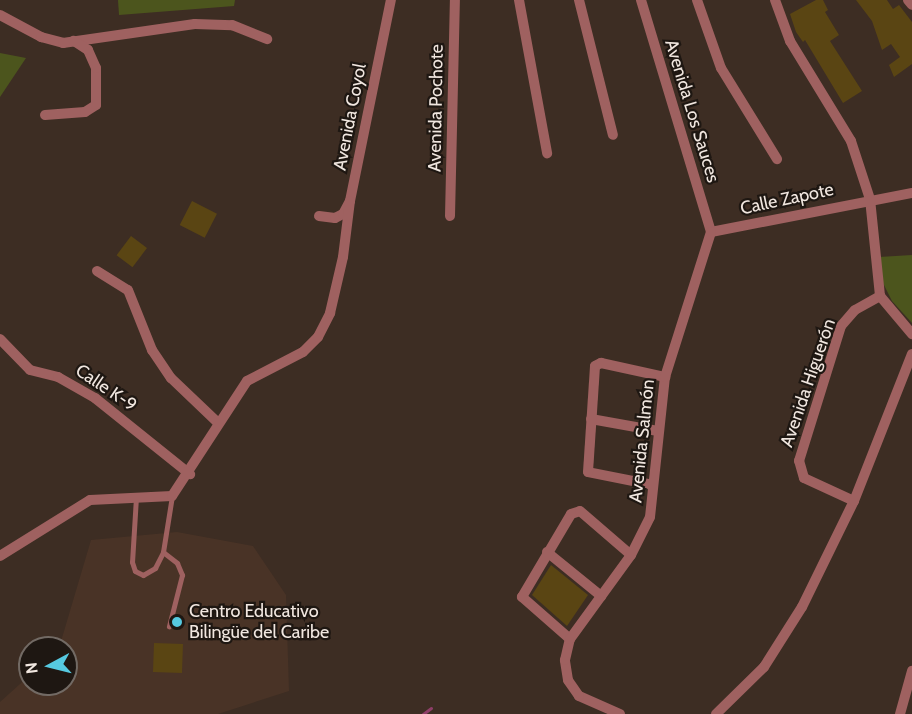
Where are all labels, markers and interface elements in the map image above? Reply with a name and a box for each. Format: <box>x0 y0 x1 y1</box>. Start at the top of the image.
street label: Avenida Los Sauces <box>660 37 724 185</box>
street label: Avenida Pochote <box>424 44 448 172</box>
street label: Avenida Coyol <box>329 62 371 172</box>
street label: Calle Zapote <box>738 179 836 219</box>
street label: Avenida Higuerón <box>776 316 840 450</box>
street label: Calle K-9 <box>71 360 141 416</box>
street label: Avenida Salmón <box>625 378 659 504</box>
place label: Centro Educativo Bilingüe del Caribe <box>189 601 329 644</box>
marker: Centro Educativo Bilingüe del Caribe <box>170 615 184 629</box>
north arrow <box>18 636 78 696</box>
text: N <box>22 661 42 675</box>

